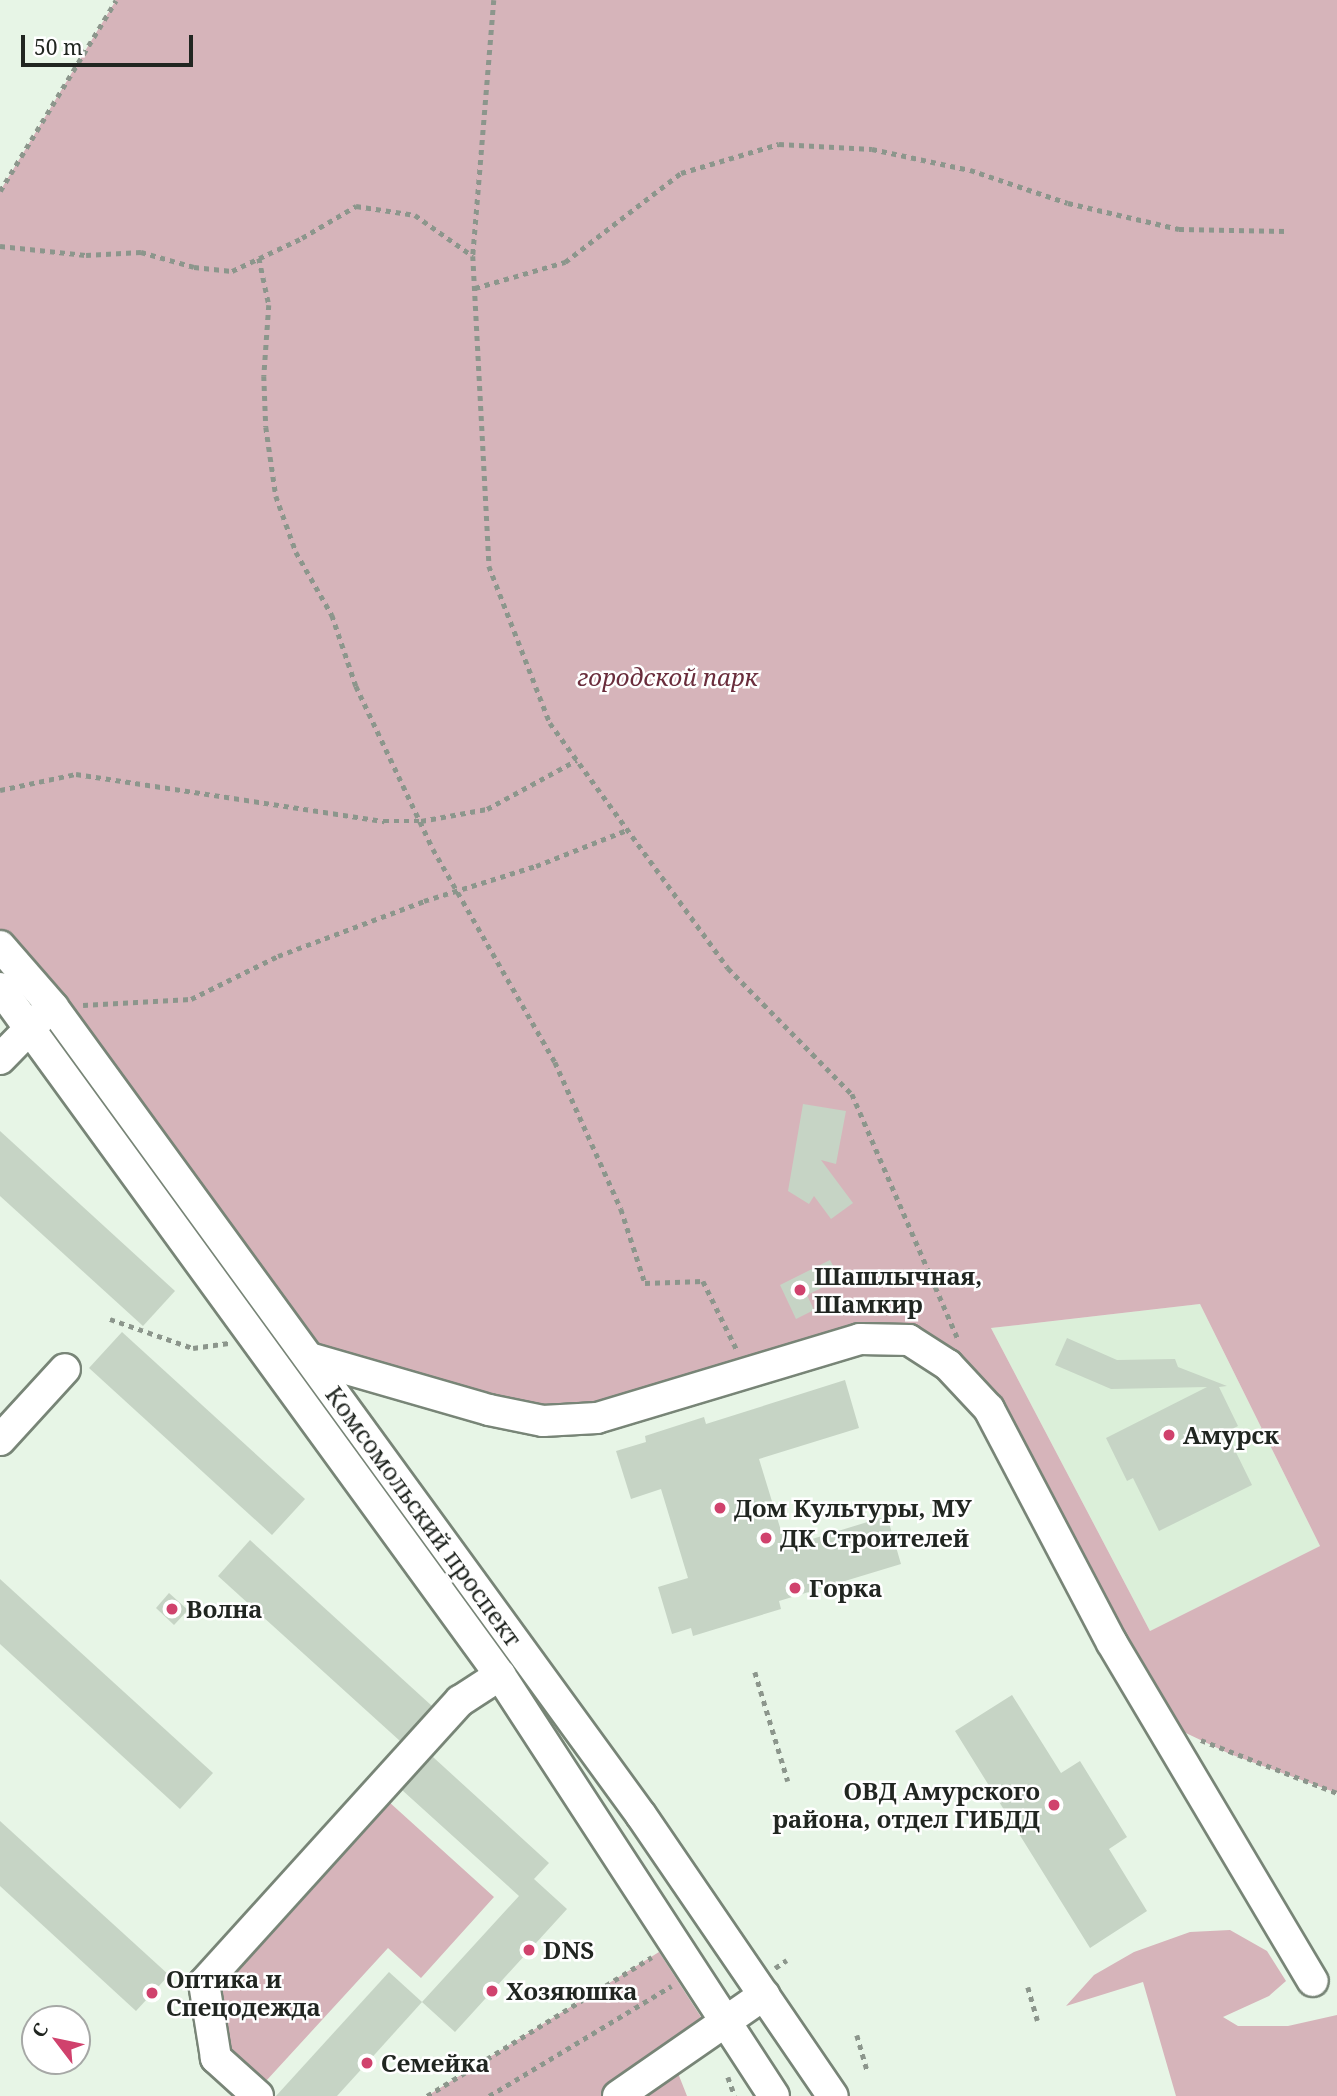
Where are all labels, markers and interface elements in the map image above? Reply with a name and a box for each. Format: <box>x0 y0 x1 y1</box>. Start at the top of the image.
scale bar <box>24 21 196 65</box>
text: 50 m <box>34 33 83 61</box>
park label: городской парк <box>578 663 758 691</box>
place label: Шашлычная, Шамкир <box>814 1262 982 1318</box>
marker: Шашлычная, Шамкир <box>792 1282 808 1298</box>
street label: Комсомольский проспект <box>320 1380 528 1652</box>
place label: Амурск <box>1183 1421 1279 1449</box>
marker: Амурск <box>1161 1427 1177 1443</box>
place label: Дом Культуры, МУ <box>734 1494 972 1522</box>
marker: Дом Культуры, МУ <box>712 1500 728 1516</box>
place label: ДК Строителей <box>780 1524 969 1552</box>
marker: ДК Строителей <box>758 1530 774 1546</box>
place label: Горка <box>809 1574 882 1602</box>
marker: Горка <box>787 1580 803 1596</box>
place label: Волна <box>186 1595 263 1623</box>
marker: Волна <box>164 1601 180 1617</box>
place label: ОВД Амурского района, отдел ГИБДД <box>773 1777 1040 1833</box>
marker: ОВД Амурского района, отдел ГИБДД <box>1046 1797 1062 1813</box>
place label: DNS <box>543 1936 594 1964</box>
marker: DNS <box>521 1942 537 1958</box>
place label: Оптика и Спецодежда <box>166 1965 321 2021</box>
place label: Хозяюшка <box>506 1977 637 2005</box>
marker: Хозяюшка <box>484 1983 500 1999</box>
marker: Оптика и Спецодежда <box>144 1985 160 2001</box>
north arrow <box>21 2005 91 2075</box>
text: С <box>26 2018 54 2042</box>
place label: Семейка <box>381 2049 490 2077</box>
marker: Семейка <box>359 2055 375 2071</box>

